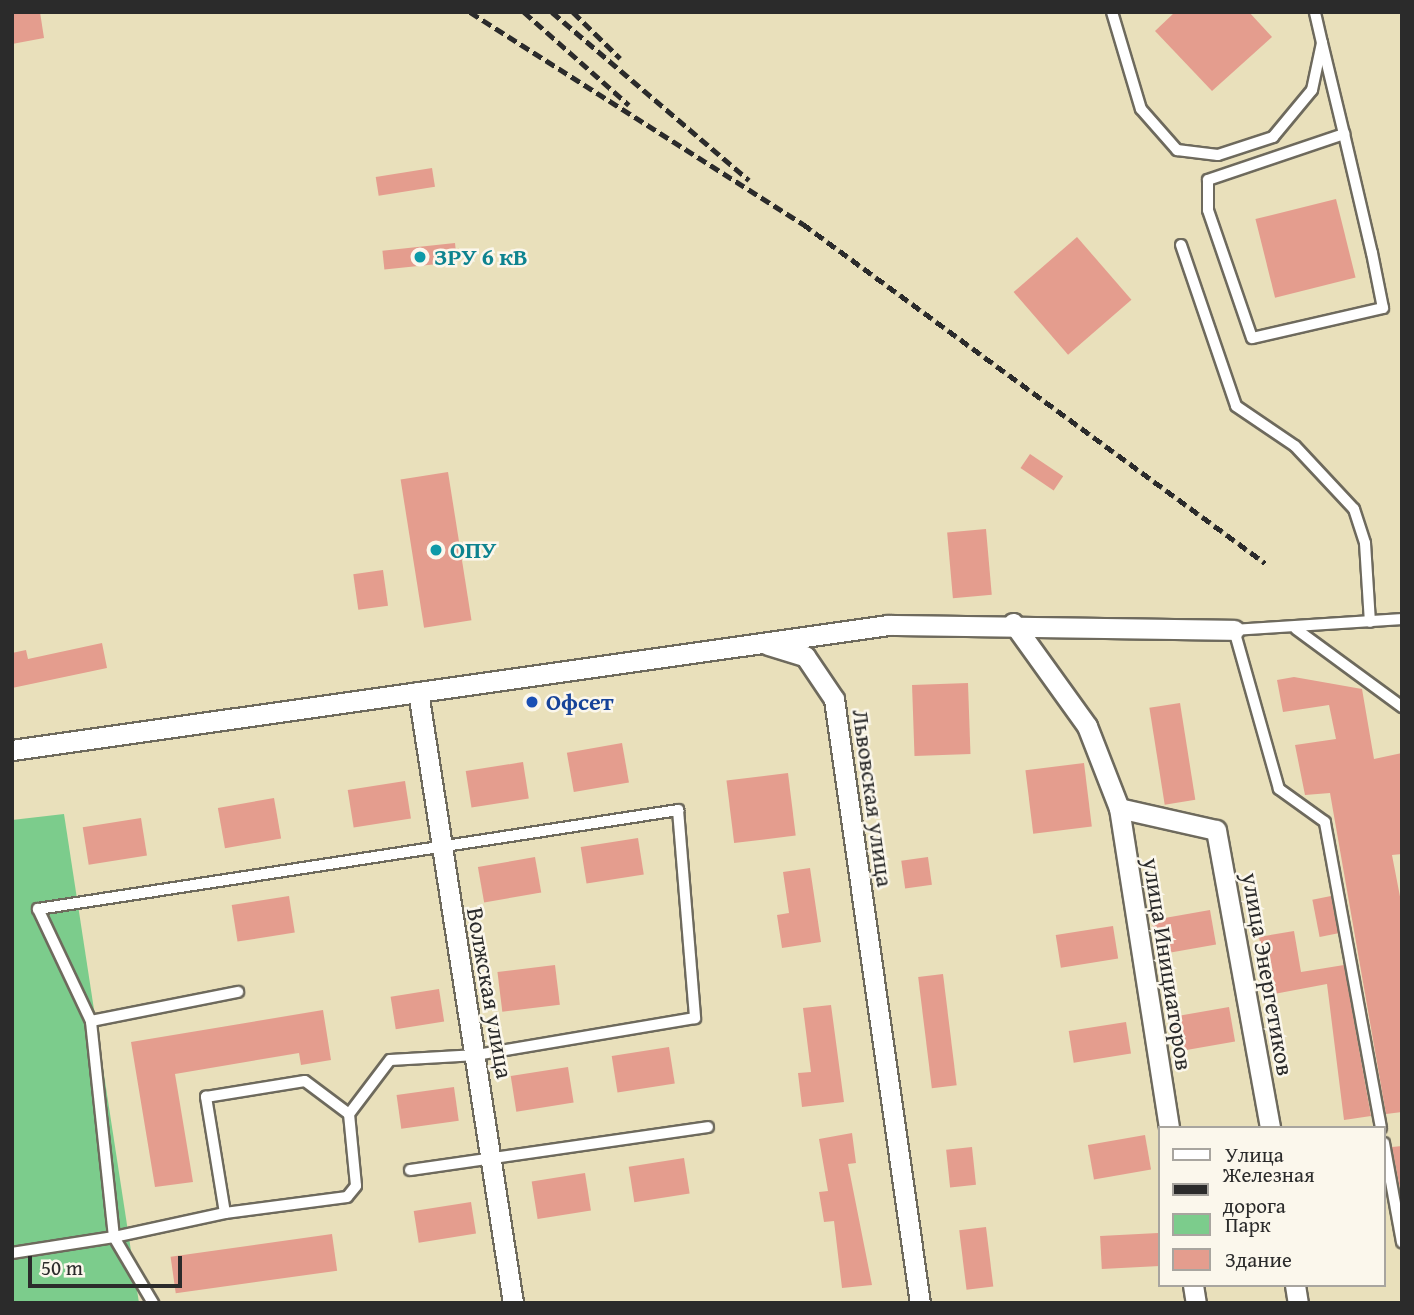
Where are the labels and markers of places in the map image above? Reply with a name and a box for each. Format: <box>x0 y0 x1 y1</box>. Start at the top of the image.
place label: ЗРУ 6 кВ <box>434 243 528 271</box>
marker: ЗРУ 6 кВ <box>412 249 428 265</box>
place label: ОПУ <box>450 536 496 564</box>
marker: ОПУ <box>428 542 444 558</box>
place label: Офсет <box>546 688 614 716</box>
marker: Офсет <box>524 694 540 710</box>

